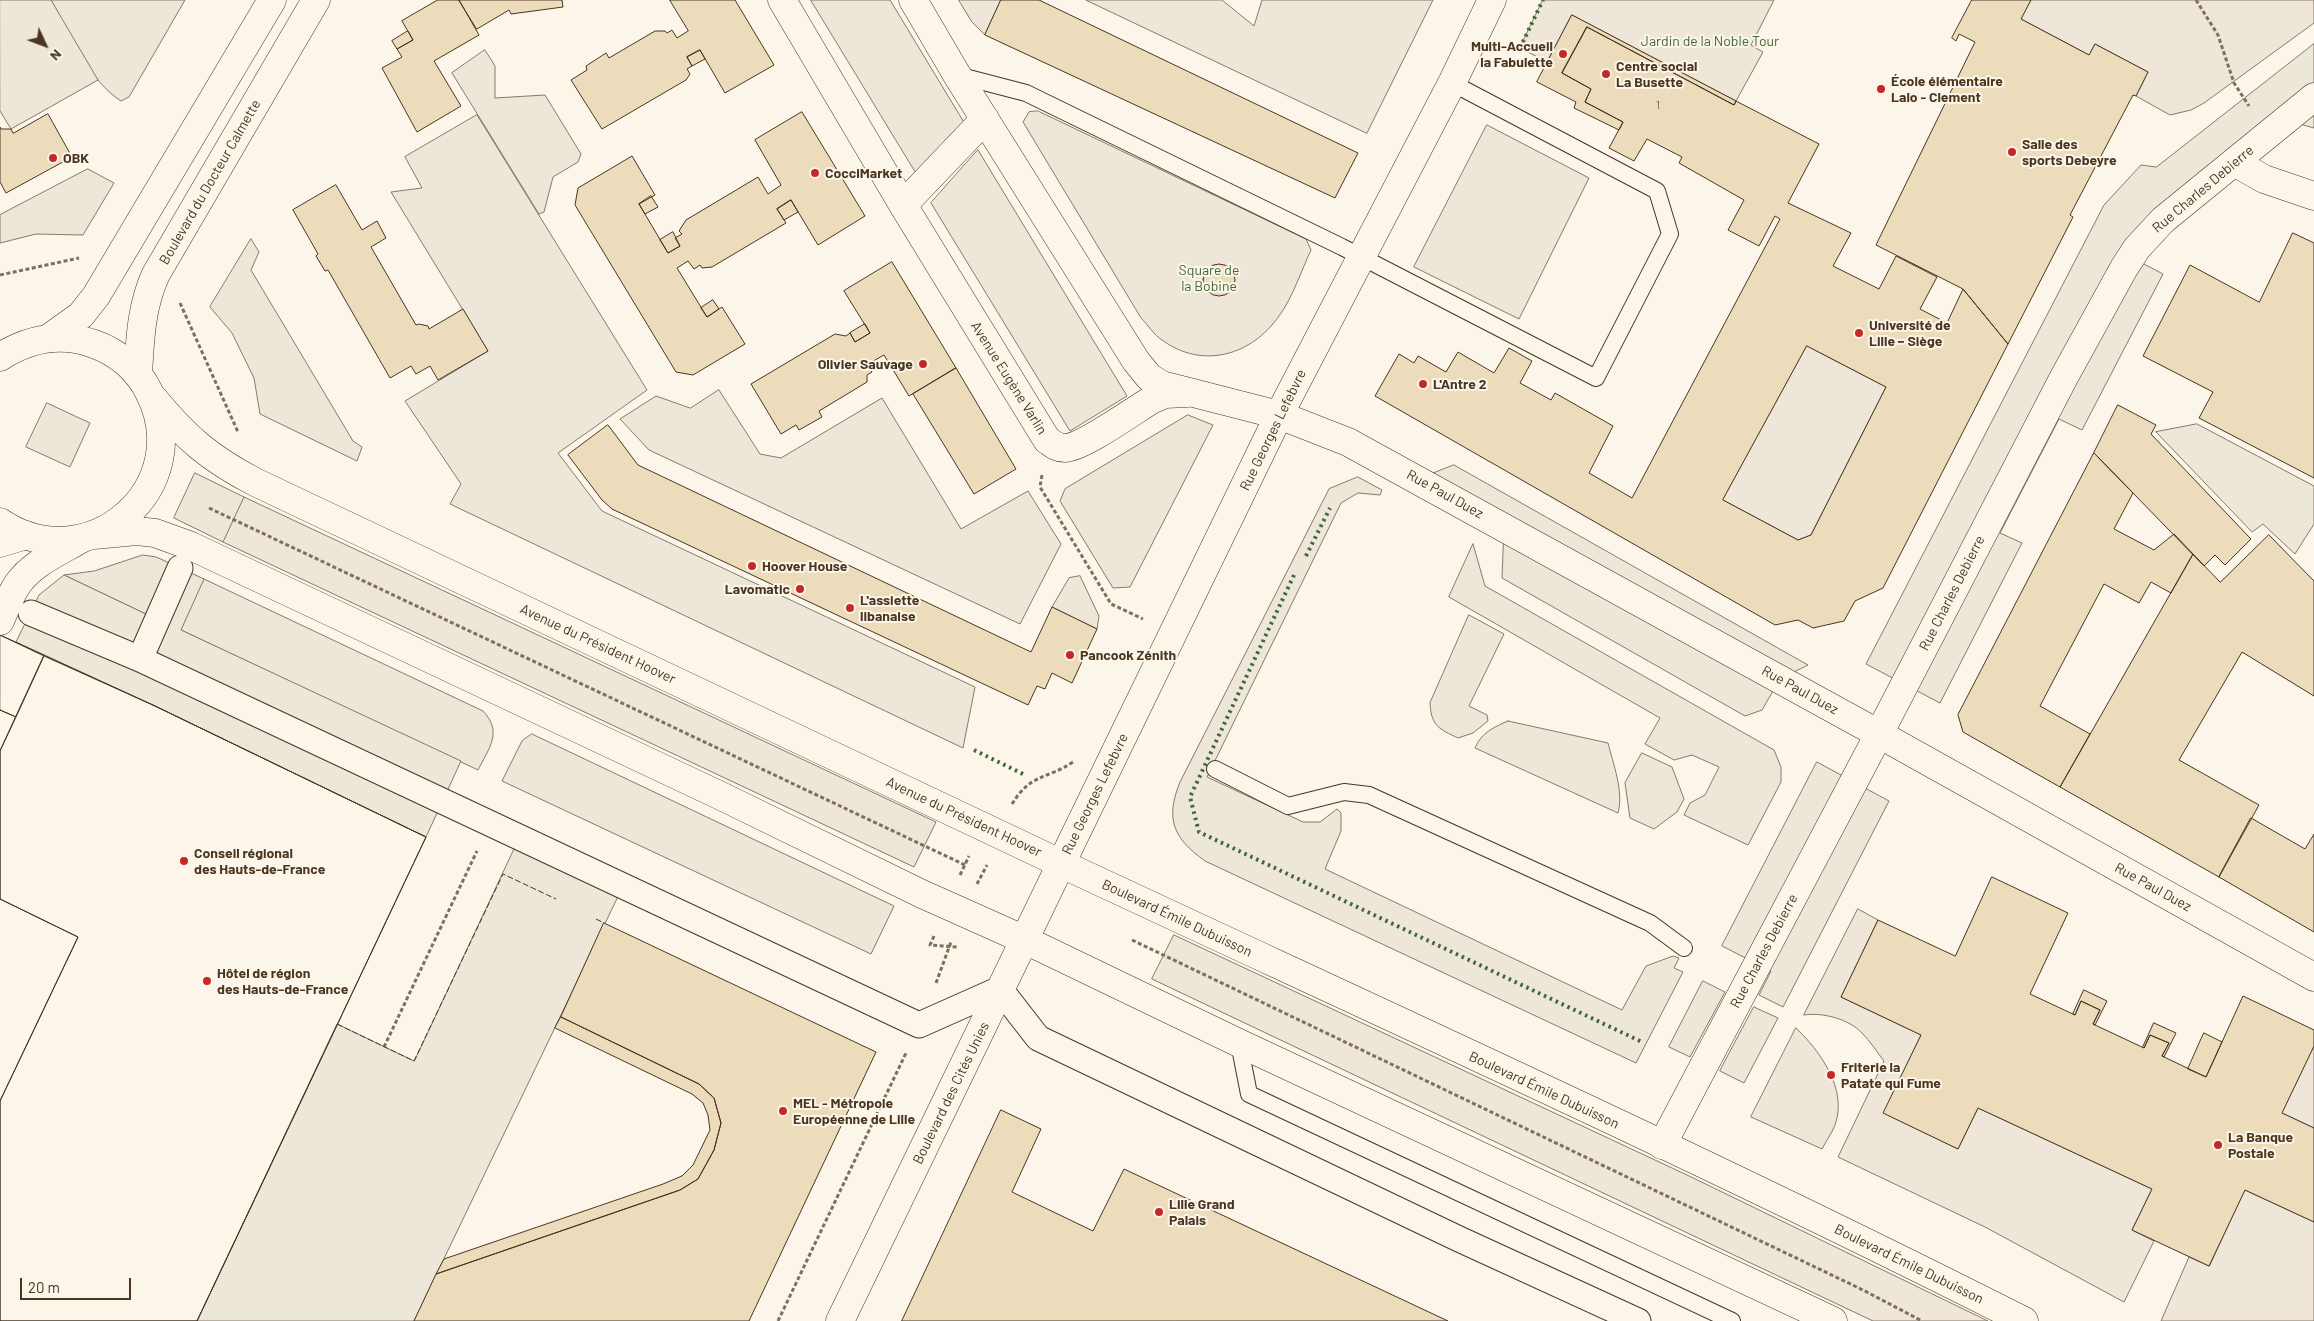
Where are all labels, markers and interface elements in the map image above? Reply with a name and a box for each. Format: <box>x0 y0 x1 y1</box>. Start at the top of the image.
north arrow <box>20 20 70 70</box>
park label: Jardin de la Noble Tour <box>1641 33 1779 49</box>
place label: Multi-Accueil la Fabulette <box>1471 38 1553 70</box>
text: N <box>47 46 66 65</box>
marker: Multi-Accueil la Fabulette <box>1557 48 1569 60</box>
place label: Centre social La Busette <box>1616 58 1697 90</box>
marker: Centre social La Busette <box>1600 68 1612 80</box>
place label: École élémentaire Lalo - Clement <box>1891 73 2003 105</box>
marker: École élémentaire Lalo - Clement <box>1875 83 1887 95</box>
street label: Boulevard du Docteur Calmette <box>156 96 264 268</box>
house number: 1 <box>1656 98 1660 112</box>
place label: Salle des sports Debeyre <box>2022 136 2117 168</box>
street label: Rue Charles Debierre <box>2149 142 2257 236</box>
marker: Salle des sports Debeyre <box>2006 146 2018 158</box>
place label: OBK <box>63 150 89 166</box>
marker: OBK <box>47 152 59 164</box>
place label: CocciMarket <box>825 165 902 181</box>
marker: CocciMarket <box>809 167 821 179</box>
park label: Square de la Bobine <box>1179 262 1239 294</box>
place label: Université de Lille − Siège <box>1869 317 1951 350</box>
street label: Avenue Eugène Varlin <box>967 318 1051 438</box>
marker: Université de Lille − Siège <box>1853 327 1865 339</box>
place label: Olivier Sauvage <box>818 356 913 372</box>
marker: Olivier Sauvage <box>917 358 929 370</box>
street label: Rue Georges Lefebvre <box>1236 367 1310 493</box>
place label: L'Antre 2 <box>1433 376 1487 392</box>
marker: L'Antre 2 <box>1417 378 1429 390</box>
street label: Rue Paul Duez <box>1404 466 1486 522</box>
street label: Rue Charles Debierre <box>1916 533 1988 653</box>
place label: Hoover House <box>762 558 848 574</box>
marker: Hoover House <box>746 560 758 572</box>
place label: Lavomatic <box>725 581 790 597</box>
marker: Lavomatic <box>794 583 806 595</box>
place label: L'assiette libanaise <box>860 592 919 624</box>
street label: Avenue du Président Hoover <box>517 600 679 688</box>
marker: L'assiette libanaise <box>844 602 856 614</box>
place label: Pancook Zénith <box>1080 647 1176 663</box>
marker: Pancook Zénith <box>1064 649 1076 661</box>
street label: Rue Paul Duez <box>1759 662 1841 718</box>
street label: Rue Georges Lefebvre <box>1058 731 1132 857</box>
street label: Avenue du Président Hoover <box>883 773 1045 861</box>
place label: Conseil régional des Hauts-de-France <box>194 845 325 878</box>
marker: Conseil régional des Hauts-de-France <box>178 855 190 867</box>
street label: Rue Paul Duez <box>2112 859 2194 915</box>
street label: Boulevard Émile Dubuisson <box>1099 876 1255 960</box>
street label: Rue Charles Debierre <box>1727 891 1801 1011</box>
place label: Hôtel de région des Hauts-de-France <box>217 965 348 998</box>
marker: Hôtel de région des Hauts-de-France <box>201 975 213 987</box>
street label: Boulevard des Cités Unies <box>909 1019 993 1167</box>
street label: Boulevard Émile Dubuisson <box>1466 1048 1622 1132</box>
place label: Friterie la Patate qui Fume <box>1841 1059 1941 1092</box>
marker: Friterie la Patate qui Fume <box>1825 1069 1837 1081</box>
place label: MEL - Métropole Européenne de Lille <box>793 1095 915 1128</box>
marker: MEL - Métropole Européenne de Lille <box>777 1105 789 1117</box>
place label: La Banque Postale <box>2228 1129 2293 1162</box>
marker: La Banque Postale <box>2212 1139 2224 1151</box>
place label: Lille Grand Palais <box>1169 1196 1235 1228</box>
marker: Lille Grand Palais <box>1153 1206 1165 1218</box>
street label: Boulevard Émile Dubuisson <box>1832 1221 1986 1307</box>
scale bar <box>22 1268 134 1300</box>
text: 20 m <box>28 1278 60 1296</box>

